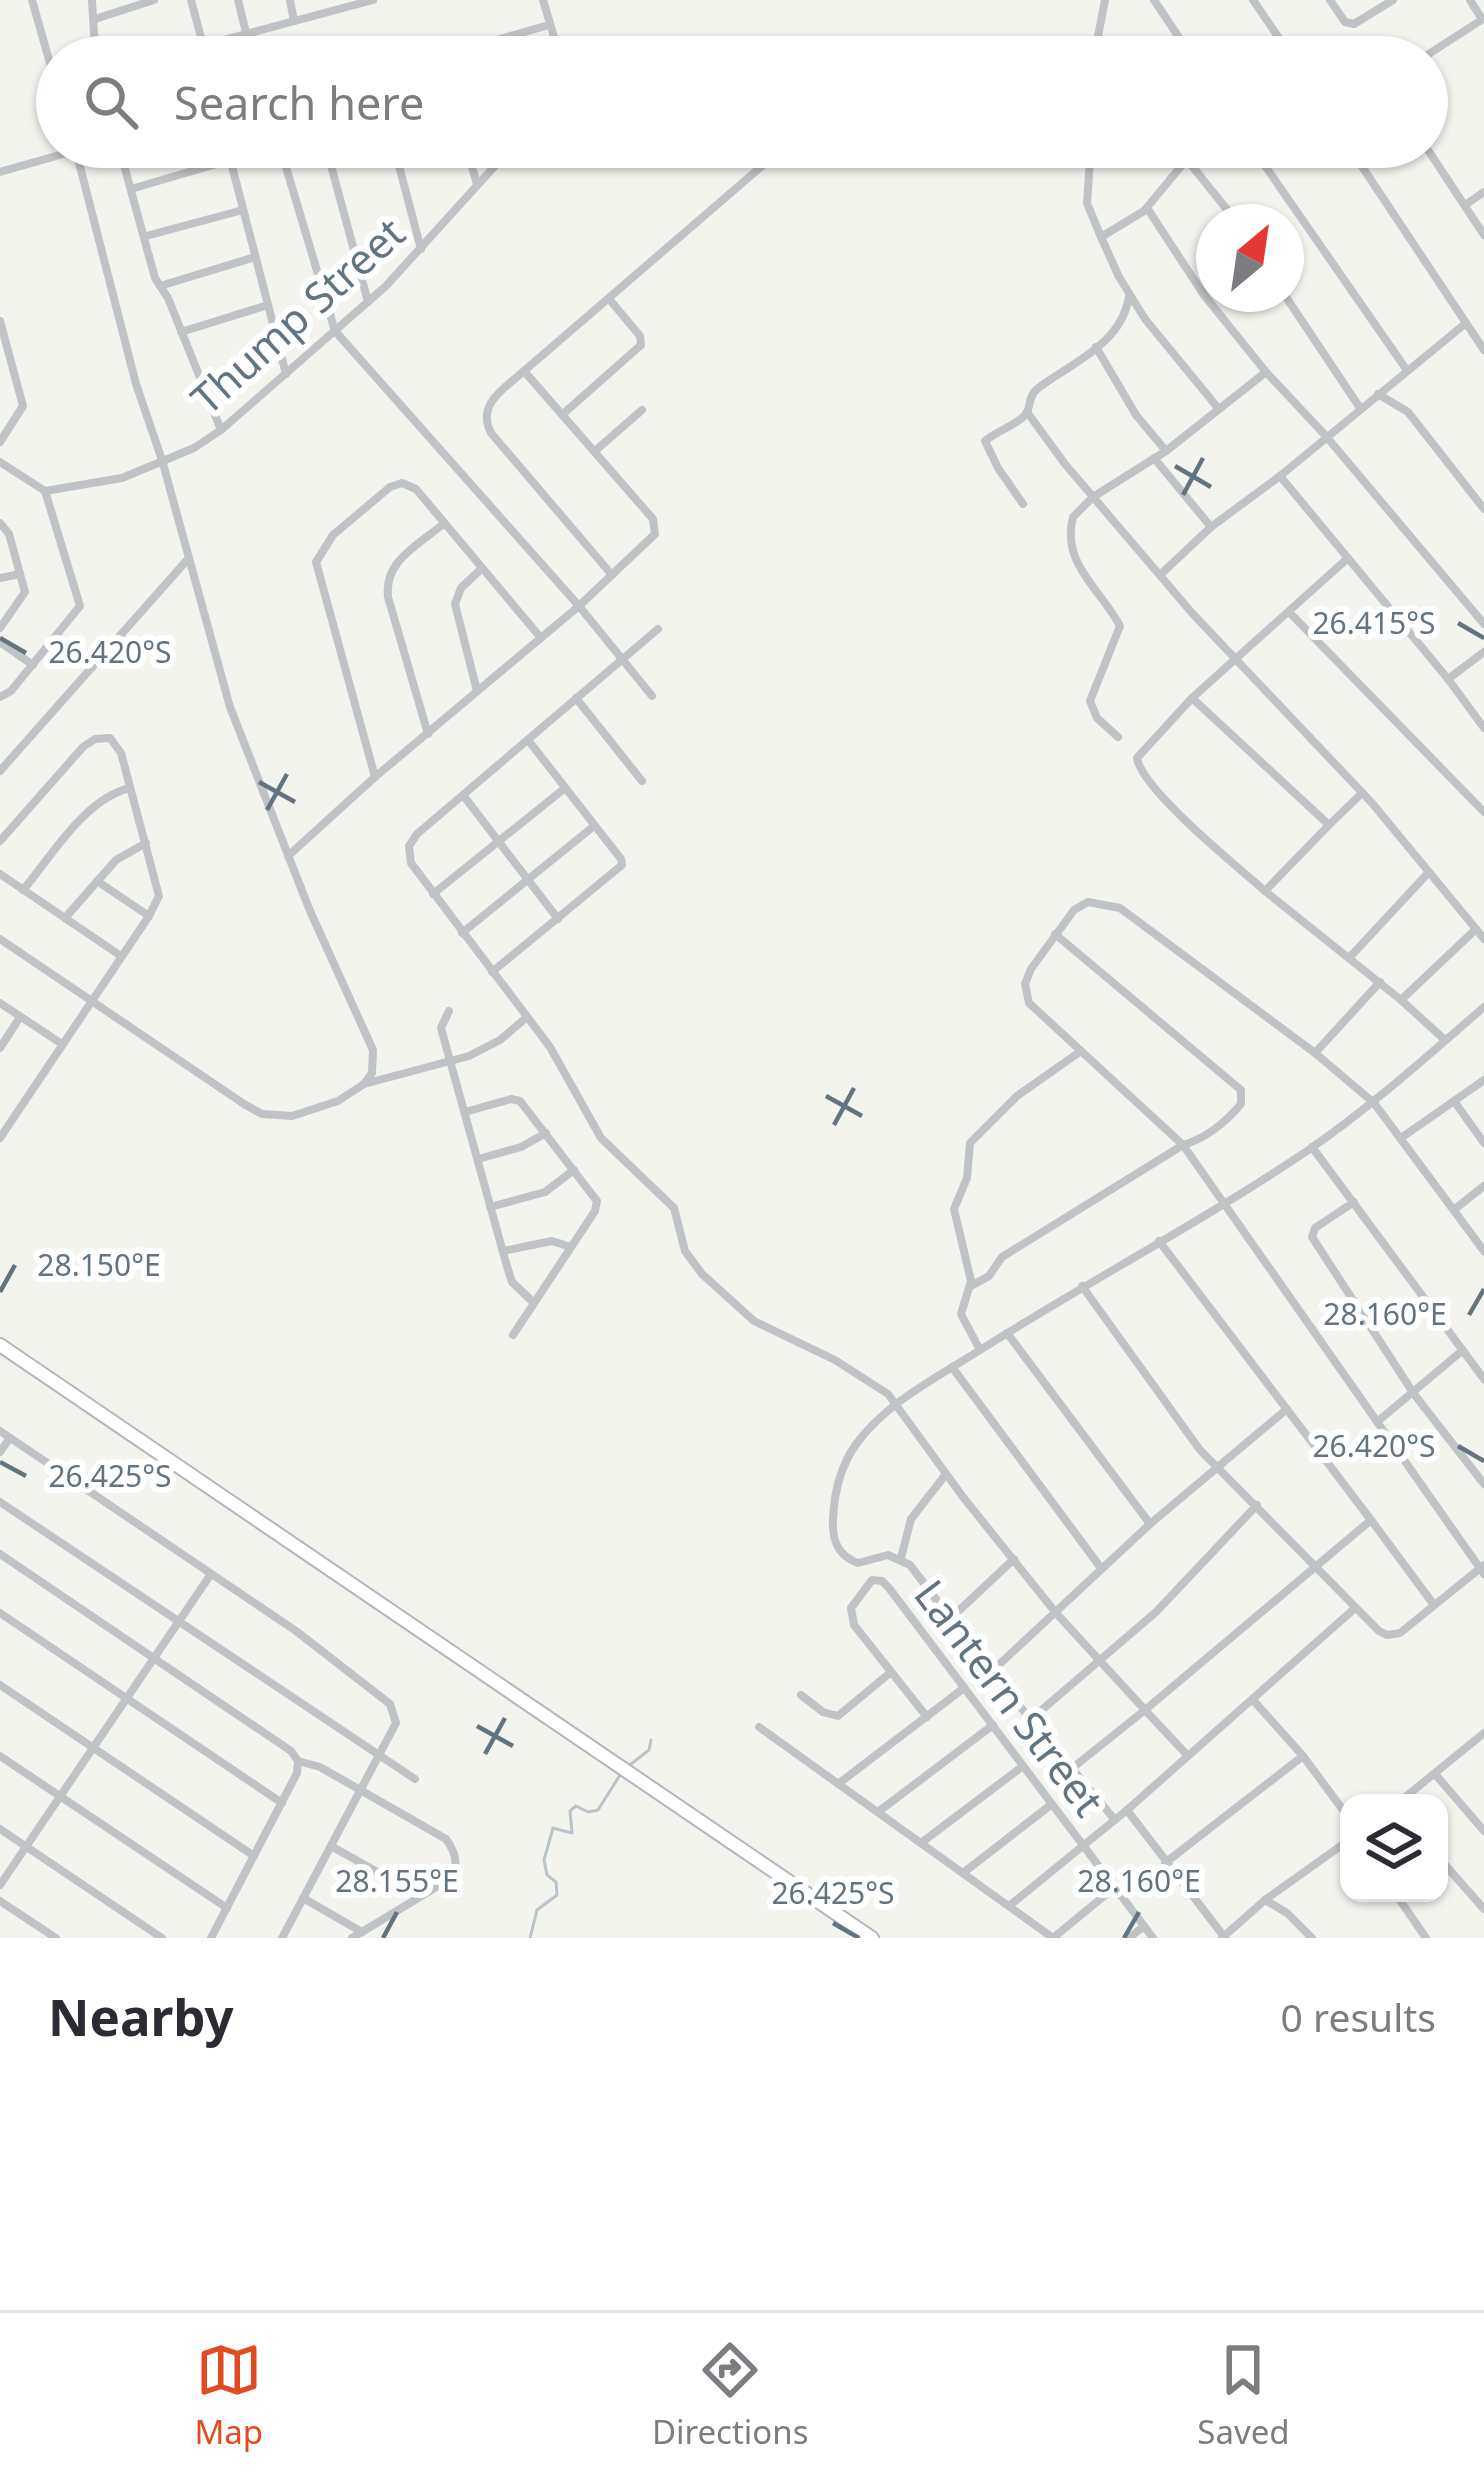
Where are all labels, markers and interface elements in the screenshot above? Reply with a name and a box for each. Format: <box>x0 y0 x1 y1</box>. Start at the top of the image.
search box <box>36 36 1448 168</box>
icon: search <box>78 69 144 135</box>
text: Search here <box>174 72 424 133</box>
street label: Thump Street <box>178 204 416 426</box>
north arrow <box>1196 204 1304 312</box>
text: 26.415°S <box>1312 602 1436 643</box>
text: 26.420°S <box>48 631 172 672</box>
text: 28.150°E <box>37 1244 161 1285</box>
text: 28.160°E <box>1323 1293 1447 1334</box>
text: 26.420°S <box>1312 1425 1436 1466</box>
text: 26.425°S <box>48 1455 172 1496</box>
street label: Lantern Street <box>903 1567 1118 1827</box>
map controls <box>1340 1794 1448 1902</box>
button: layers <box>1340 1794 1448 1902</box>
text: 28.155°E <box>335 1860 459 1901</box>
text: 28.160°E <box>1077 1860 1201 1901</box>
text: 26.425°S <box>771 1872 895 1913</box>
text: Nearby <box>48 1981 234 2051</box>
text: 0 results <box>1281 1990 1436 2043</box>
tab: Map <box>194 2337 263 2454</box>
tab: Directions <box>652 2337 809 2454</box>
tab: Saved <box>1197 2337 1290 2454</box>

